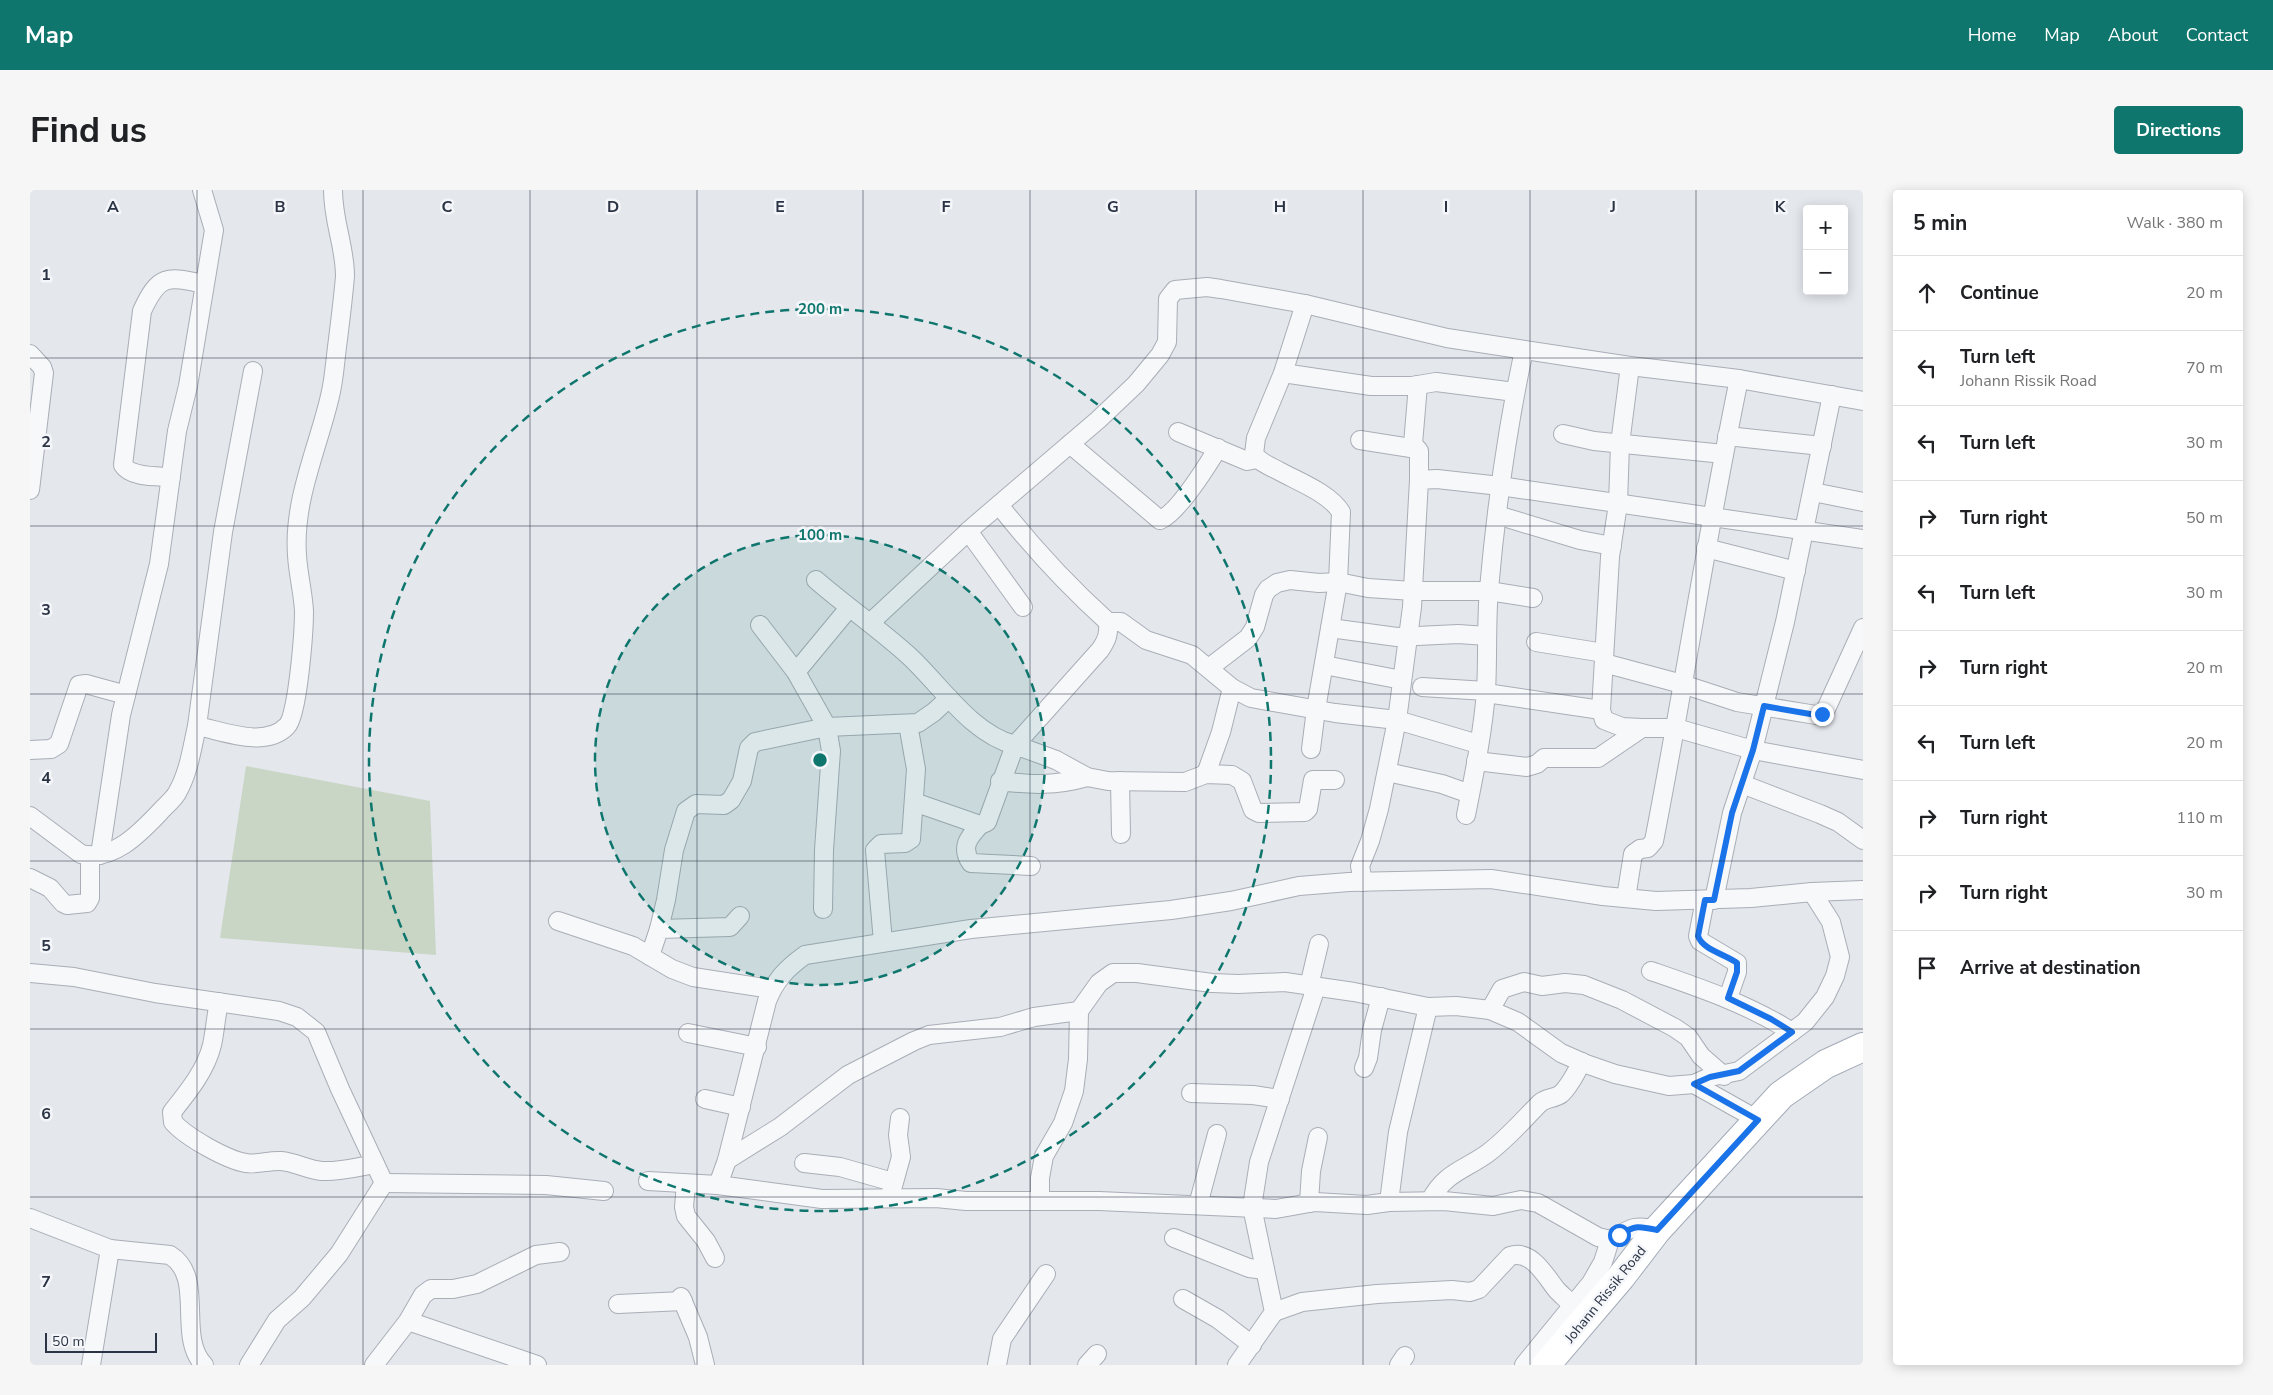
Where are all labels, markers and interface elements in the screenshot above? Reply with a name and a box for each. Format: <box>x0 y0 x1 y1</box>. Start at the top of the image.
text: Map <box>25 19 73 51</box>
text: Home <box>1968 23 2016 47</box>
text: Map <box>2044 23 2080 47</box>
text: About <box>2108 23 2158 47</box>
text: Contact <box>2186 23 2248 47</box>
button: Directions <box>2114 106 2243 154</box>
text: Find us <box>30 107 147 154</box>
text: A <box>107 196 119 218</box>
text: B <box>274 196 286 218</box>
text: C <box>442 196 453 218</box>
text: D <box>607 196 619 218</box>
text: E <box>775 196 785 218</box>
text: F <box>942 196 951 218</box>
text: G <box>1107 196 1119 218</box>
text: H <box>1274 196 1286 218</box>
text: I <box>1444 196 1448 218</box>
text: J <box>1609 196 1616 218</box>
text: K <box>1775 196 1787 218</box>
map controls <box>1803 205 1848 295</box>
button: + <box>1803 205 1848 250</box>
text: 5 min <box>1913 209 1967 237</box>
text: Walk · 380 m <box>2127 212 2223 234</box>
button: − <box>1803 250 1848 295</box>
text: 1 <box>41 264 51 286</box>
icon: ahead <box>1913 279 1941 307</box>
text: Continue <box>1960 280 2039 306</box>
text: 20 m <box>2186 282 2223 304</box>
text: 200 m <box>798 299 842 319</box>
text: Turn left <box>1960 344 2035 370</box>
icon: left <box>1913 354 1941 382</box>
text: 70 m <box>2186 357 2223 379</box>
text: Johann Rissik Road <box>1960 370 2097 392</box>
icon: left <box>1913 429 1941 457</box>
text: Turn left <box>1960 430 2035 456</box>
text: 2 <box>41 431 51 453</box>
text: 30 m <box>2186 432 2223 454</box>
icon: right <box>1913 504 1941 532</box>
text: Turn right <box>1960 505 2047 531</box>
text: 50 m <box>2186 507 2223 529</box>
text: 100 m <box>798 525 842 545</box>
icon: left <box>1913 579 1941 607</box>
text: Turn left <box>1960 580 2035 606</box>
text: 30 m <box>2186 582 2223 604</box>
text: 3 <box>41 599 51 621</box>
icon: right <box>1913 654 1941 682</box>
text: Turn right <box>1960 655 2047 681</box>
text: 20 m <box>2186 657 2223 679</box>
route end <box>1811 703 1834 726</box>
icon: left <box>1913 729 1941 757</box>
text: Turn left <box>1960 730 2035 756</box>
text: 20 m <box>2186 732 2223 754</box>
centre of rings <box>811 751 829 769</box>
text: 4 <box>41 767 51 789</box>
icon: right <box>1913 804 1941 832</box>
text: Turn right <box>1960 805 2047 831</box>
text: 110 m <box>2176 807 2223 829</box>
icon: right <box>1913 879 1941 907</box>
text: Turn right <box>1960 880 2047 906</box>
text: 30 m <box>2186 882 2223 904</box>
text: 5 <box>41 935 51 957</box>
icon: arrive <box>1913 954 1941 982</box>
text: Arrive at destination <box>1960 955 2141 981</box>
text: 6 <box>41 1103 51 1125</box>
route start <box>1608 1224 1631 1247</box>
street label: Johann Rissik Road <box>1560 1242 1650 1348</box>
text: 7 <box>41 1271 51 1293</box>
scale bar <box>45 1330 158 1353</box>
text: 50 m <box>52 1332 84 1351</box>

